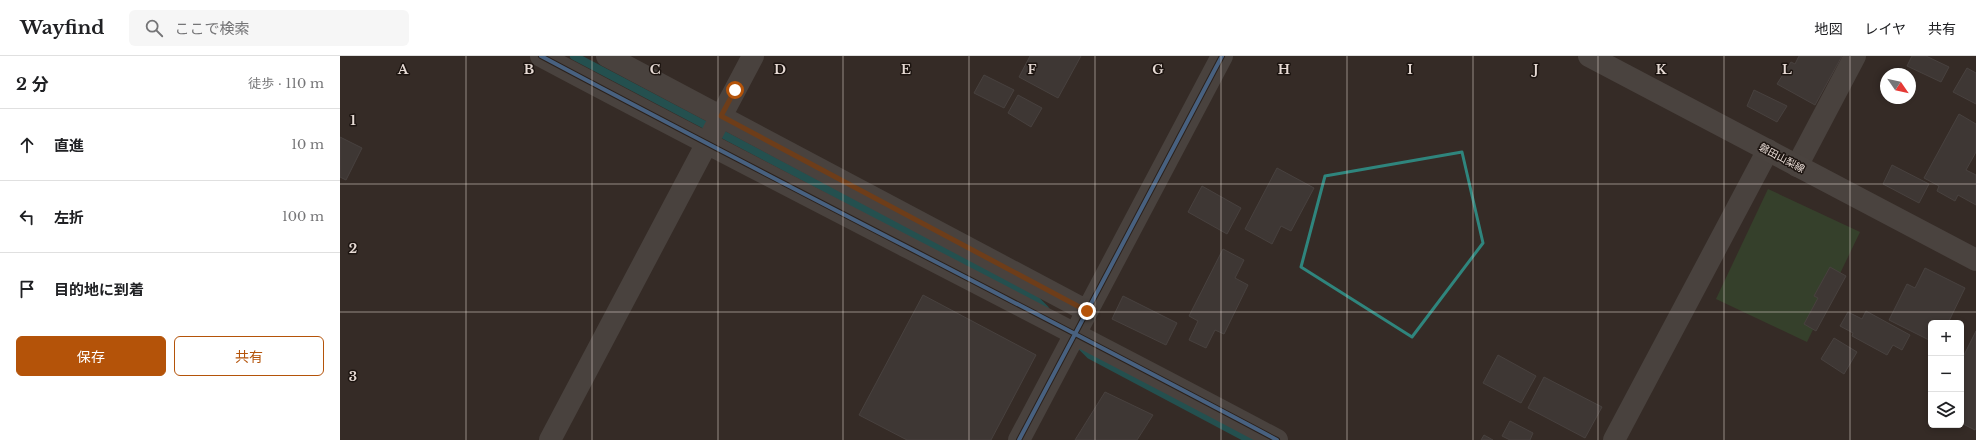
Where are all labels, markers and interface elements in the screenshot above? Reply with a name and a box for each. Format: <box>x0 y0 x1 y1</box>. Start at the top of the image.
search box <box>129 10 409 46</box>
text: Wayfind <box>20 16 105 39</box>
icon: search <box>143 17 165 39</box>
text: ここで検索 <box>175 19 250 38</box>
text: 地図 <box>1814 20 1842 38</box>
text: レイヤ <box>1864 20 1906 38</box>
text: 共有 <box>1928 20 1956 38</box>
text: A <box>397 61 409 78</box>
text: B <box>524 61 534 78</box>
text: C <box>650 61 661 78</box>
text: D <box>774 61 786 78</box>
text: E <box>901 61 911 78</box>
text: F <box>1028 61 1037 78</box>
text: G <box>1152 61 1164 78</box>
text: H <box>1278 61 1290 78</box>
text: I <box>1407 61 1413 78</box>
text: J <box>1530 61 1539 78</box>
text: K <box>1656 61 1667 78</box>
text: L <box>1782 61 1792 78</box>
north arrow <box>1880 68 1916 104</box>
text: 2 分 <box>16 74 49 95</box>
text: 徒歩 · 110 m <box>248 75 324 92</box>
route start <box>726 81 744 99</box>
text: 1 <box>350 112 356 129</box>
icon: ahead <box>16 134 38 156</box>
text: 直進 <box>54 136 84 155</box>
text: 10 m <box>291 136 324 153</box>
street label: 磐田山梨線 <box>1757 141 1807 175</box>
icon: left <box>16 206 38 228</box>
text: 左折 <box>54 208 84 227</box>
text: 100 m <box>282 208 324 225</box>
text: 2 <box>349 240 357 257</box>
icon: arrive <box>16 278 38 300</box>
text: 目的地に到着 <box>54 280 144 299</box>
route end <box>1078 302 1096 320</box>
map controls <box>1928 320 1964 428</box>
button: + <box>1928 320 1964 356</box>
button: 保存 <box>16 336 166 376</box>
button: 共有 <box>174 336 324 376</box>
button: − <box>1928 356 1964 392</box>
text: 3 <box>349 368 357 385</box>
button: layers <box>1928 392 1964 428</box>

